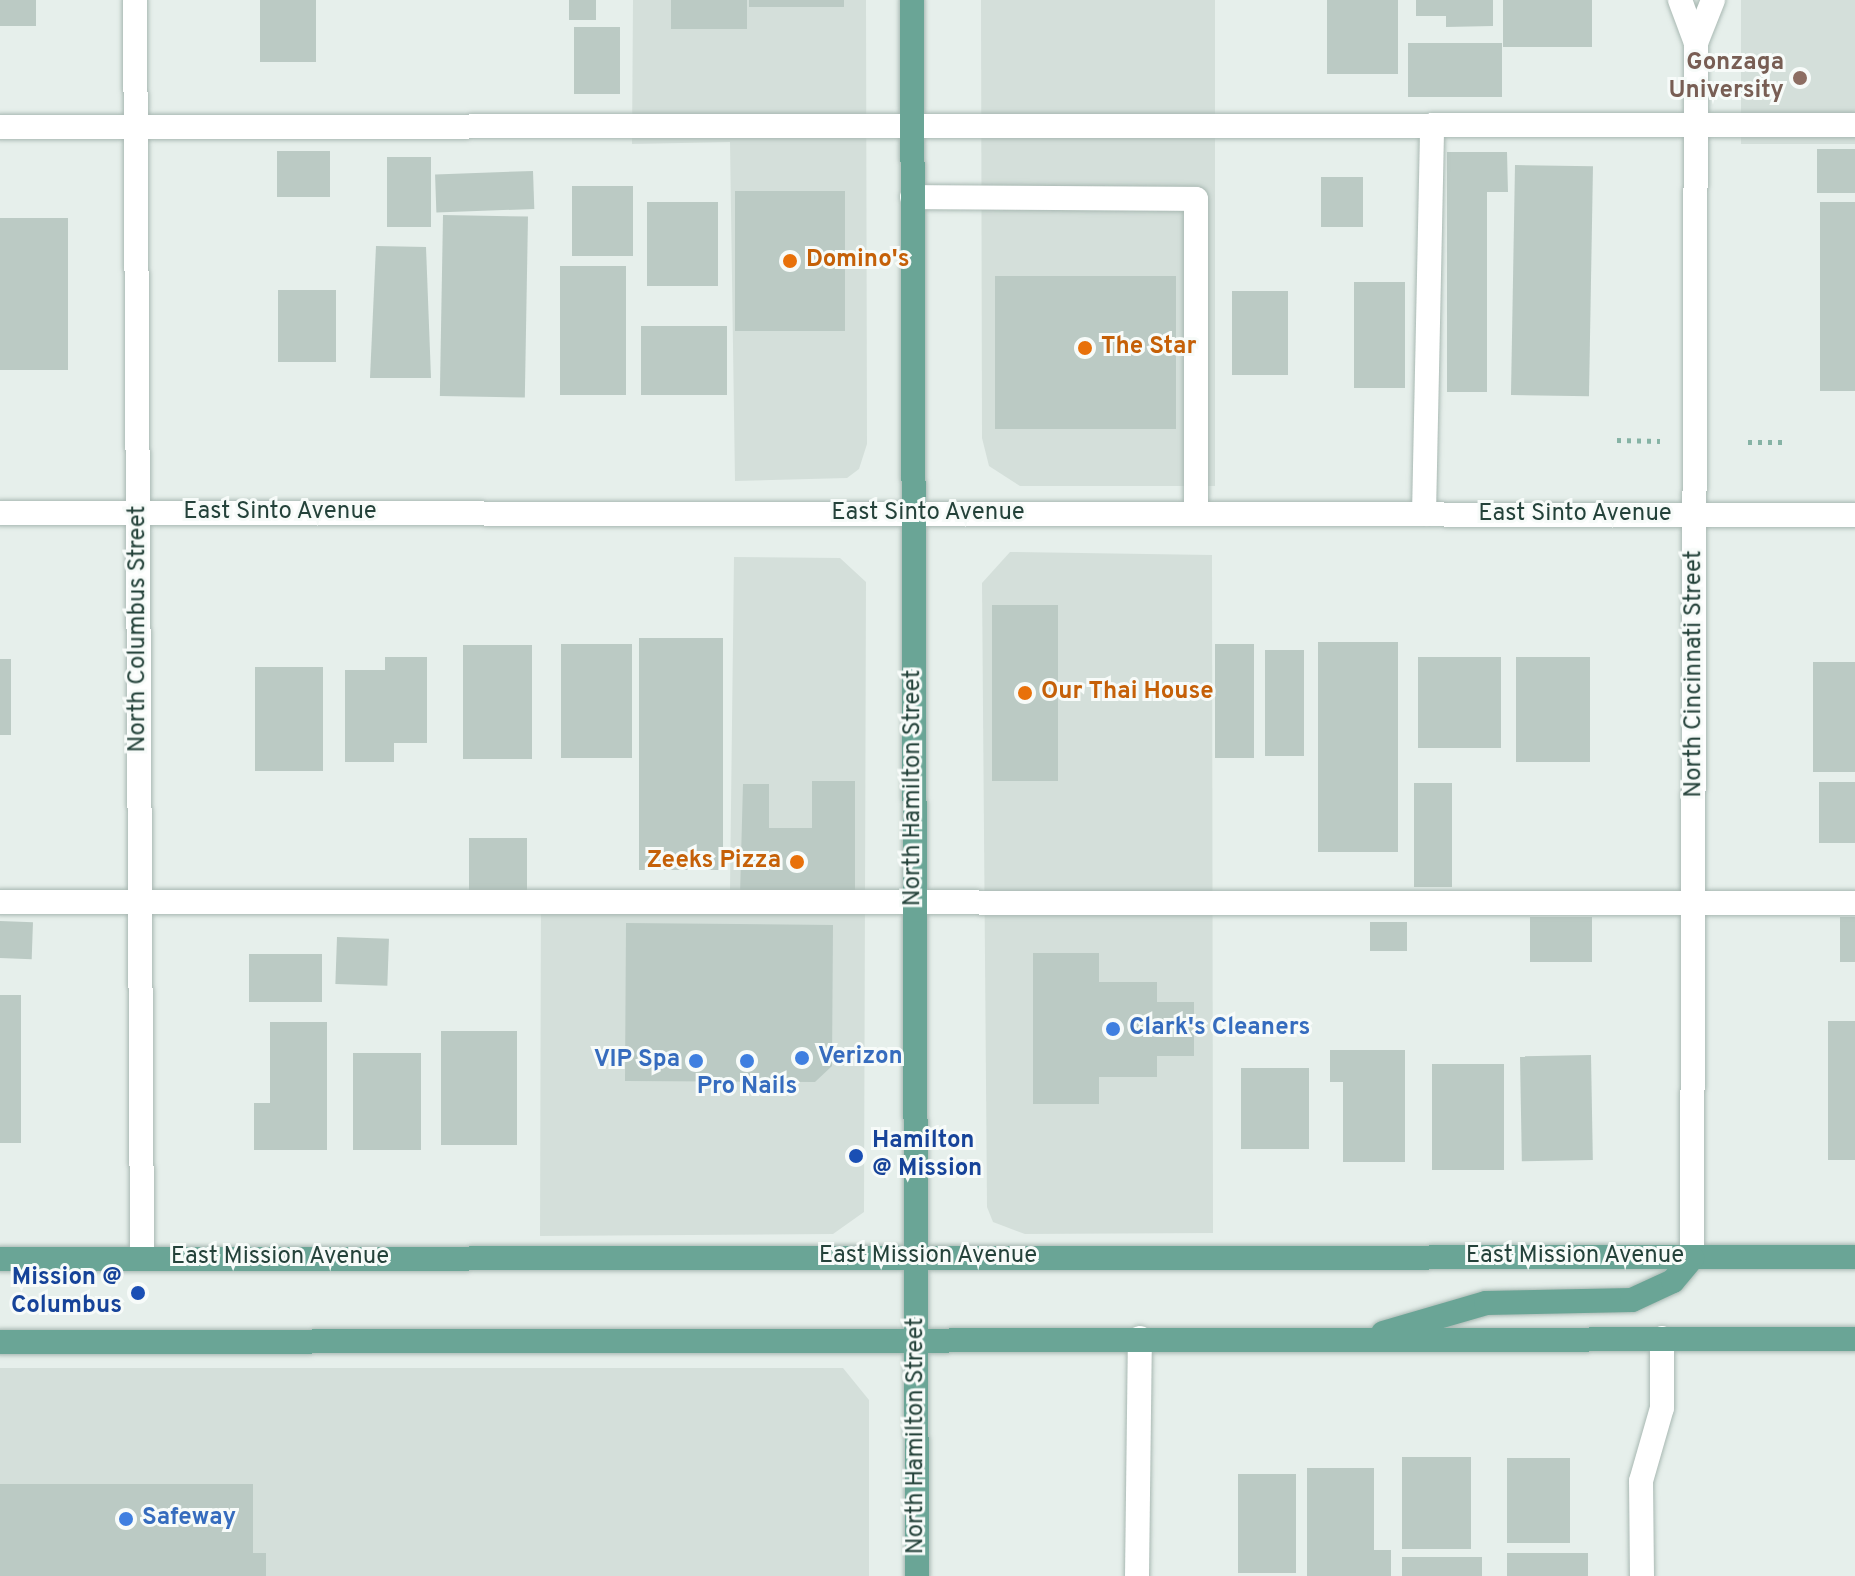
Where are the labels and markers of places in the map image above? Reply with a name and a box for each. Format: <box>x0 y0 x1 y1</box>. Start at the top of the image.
place label: Gonzaga University <box>1668 50 1784 106</box>
marker: Gonzaga University <box>1791 69 1809 87</box>
place label: Domino's <box>806 247 909 275</box>
marker: Domino's <box>781 252 799 270</box>
place label: The Star <box>1101 334 1196 362</box>
marker: The Star <box>1076 339 1094 357</box>
place label: Our Thai House <box>1041 679 1213 707</box>
marker: Our Thai House <box>1016 684 1034 702</box>
place label: Zeeks Pizza <box>647 848 781 876</box>
marker: Zeeks Pizza <box>788 853 806 871</box>
place label: Clark's Cleaners <box>1129 1015 1310 1043</box>
marker: Clark's Cleaners <box>1104 1020 1122 1038</box>
place label: Verizon <box>818 1044 903 1072</box>
place label: VIP Spa <box>594 1047 680 1075</box>
marker: Verizon <box>793 1049 811 1067</box>
marker: VIP Spa <box>687 1052 705 1070</box>
marker: Pro Nails <box>738 1052 756 1070</box>
place label: Pro Nails <box>697 1074 797 1102</box>
place label: Hamilton @ Mission <box>872 1128 982 1184</box>
marker: Hamilton @ Mission <box>847 1147 865 1165</box>
place label: Mission @ Columbus <box>11 1265 122 1321</box>
marker: Mission @ Columbus <box>129 1284 147 1302</box>
place label: Safeway <box>142 1505 236 1533</box>
marker: Safeway <box>117 1510 135 1528</box>

